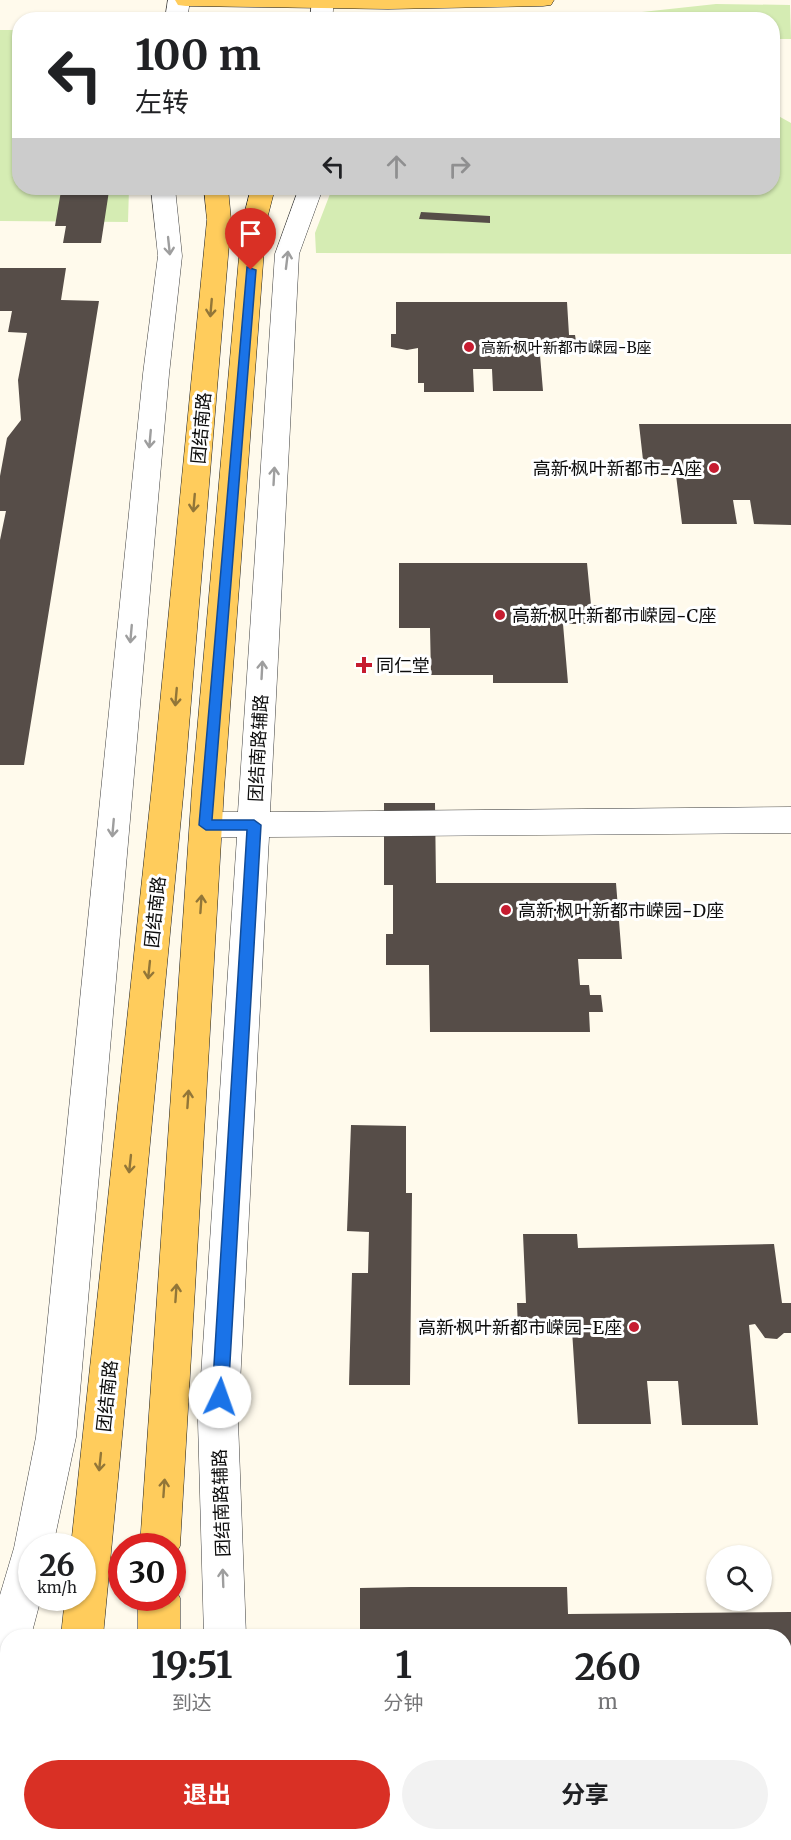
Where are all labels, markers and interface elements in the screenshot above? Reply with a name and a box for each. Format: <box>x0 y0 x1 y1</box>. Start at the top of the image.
text: 100 m <box>135 29 261 81</box>
icon: left <box>36 36 114 114</box>
text: 左转 <box>135 85 189 119</box>
icon: left <box>317 150 350 183</box>
icon: ahead <box>380 150 413 183</box>
icon: right <box>443 150 476 183</box>
pin <box>225 208 276 270</box>
icon: arrive <box>234 217 267 250</box>
one-way arrow <box>164 235 175 255</box>
one-way arrow <box>282 251 293 271</box>
one-way arrow <box>206 298 217 318</box>
place label: 高新·枫叶新都市嵘园-B座 <box>481 338 651 357</box>
marker: 高新·枫叶新都市嵘园-B座 <box>462 340 476 354</box>
street label: 团结南路 <box>186 391 216 465</box>
one-way arrow <box>144 429 155 449</box>
place label: 高新·枫叶新都市-A座 <box>533 457 702 480</box>
marker: 高新·枫叶新都市-A座 <box>707 461 721 475</box>
one-way arrow <box>268 466 279 486</box>
one-way arrow <box>188 492 199 512</box>
place label: 高新·枫叶新都市嵘园-C座 <box>512 604 716 627</box>
marker: 高新·枫叶新都市嵘园-C座 <box>493 608 507 622</box>
one-way arrow <box>125 623 136 643</box>
place label: 同仁堂 <box>376 654 430 677</box>
marker: 同仁堂 <box>357 658 371 672</box>
one-way arrow <box>256 661 267 681</box>
one-way arrow <box>170 686 181 706</box>
street label: 团结南路辅路 <box>244 693 272 803</box>
one-way arrow <box>107 817 118 837</box>
street label: 团结南路 <box>140 875 170 949</box>
one-way arrow <box>195 895 206 915</box>
place label: 高新·枫叶新都市嵘园-D座 <box>518 899 724 922</box>
marker: 高新·枫叶新都市嵘园-D座 <box>499 903 513 917</box>
one-way arrow <box>144 959 155 979</box>
one-way arrow <box>183 1089 194 1109</box>
one-way arrow <box>124 1153 135 1173</box>
one-way arrow <box>171 1284 182 1304</box>
place label: 高新·枫叶新都市嵘园-E座 <box>418 1316 622 1339</box>
marker: 高新·枫叶新都市嵘园-E座 <box>627 1320 641 1334</box>
street label: 团结南路 <box>92 1359 122 1433</box>
position arrow <box>188 1365 252 1429</box>
street label: 团结南路辅路 <box>208 1449 234 1557</box>
one-way arrow <box>94 1452 105 1472</box>
one-way arrow <box>158 1479 169 1499</box>
speed limit sign: 30 <box>108 1533 186 1611</box>
map controls <box>706 1545 772 1611</box>
button: search <box>706 1545 772 1611</box>
text: 26 <box>39 1546 75 1584</box>
one-way arrow <box>217 1569 229 1589</box>
text: km/h <box>37 1578 77 1597</box>
text: 19:51 <box>151 1643 233 1688</box>
text: 1 <box>395 1643 412 1688</box>
text: 260 <box>575 1645 641 1690</box>
text: m <box>598 1689 618 1714</box>
text: 到达 <box>172 1690 212 1715</box>
text: 分钟 <box>384 1690 424 1715</box>
button: 退出 <box>24 1760 390 1829</box>
button: 分享 <box>402 1760 768 1829</box>

